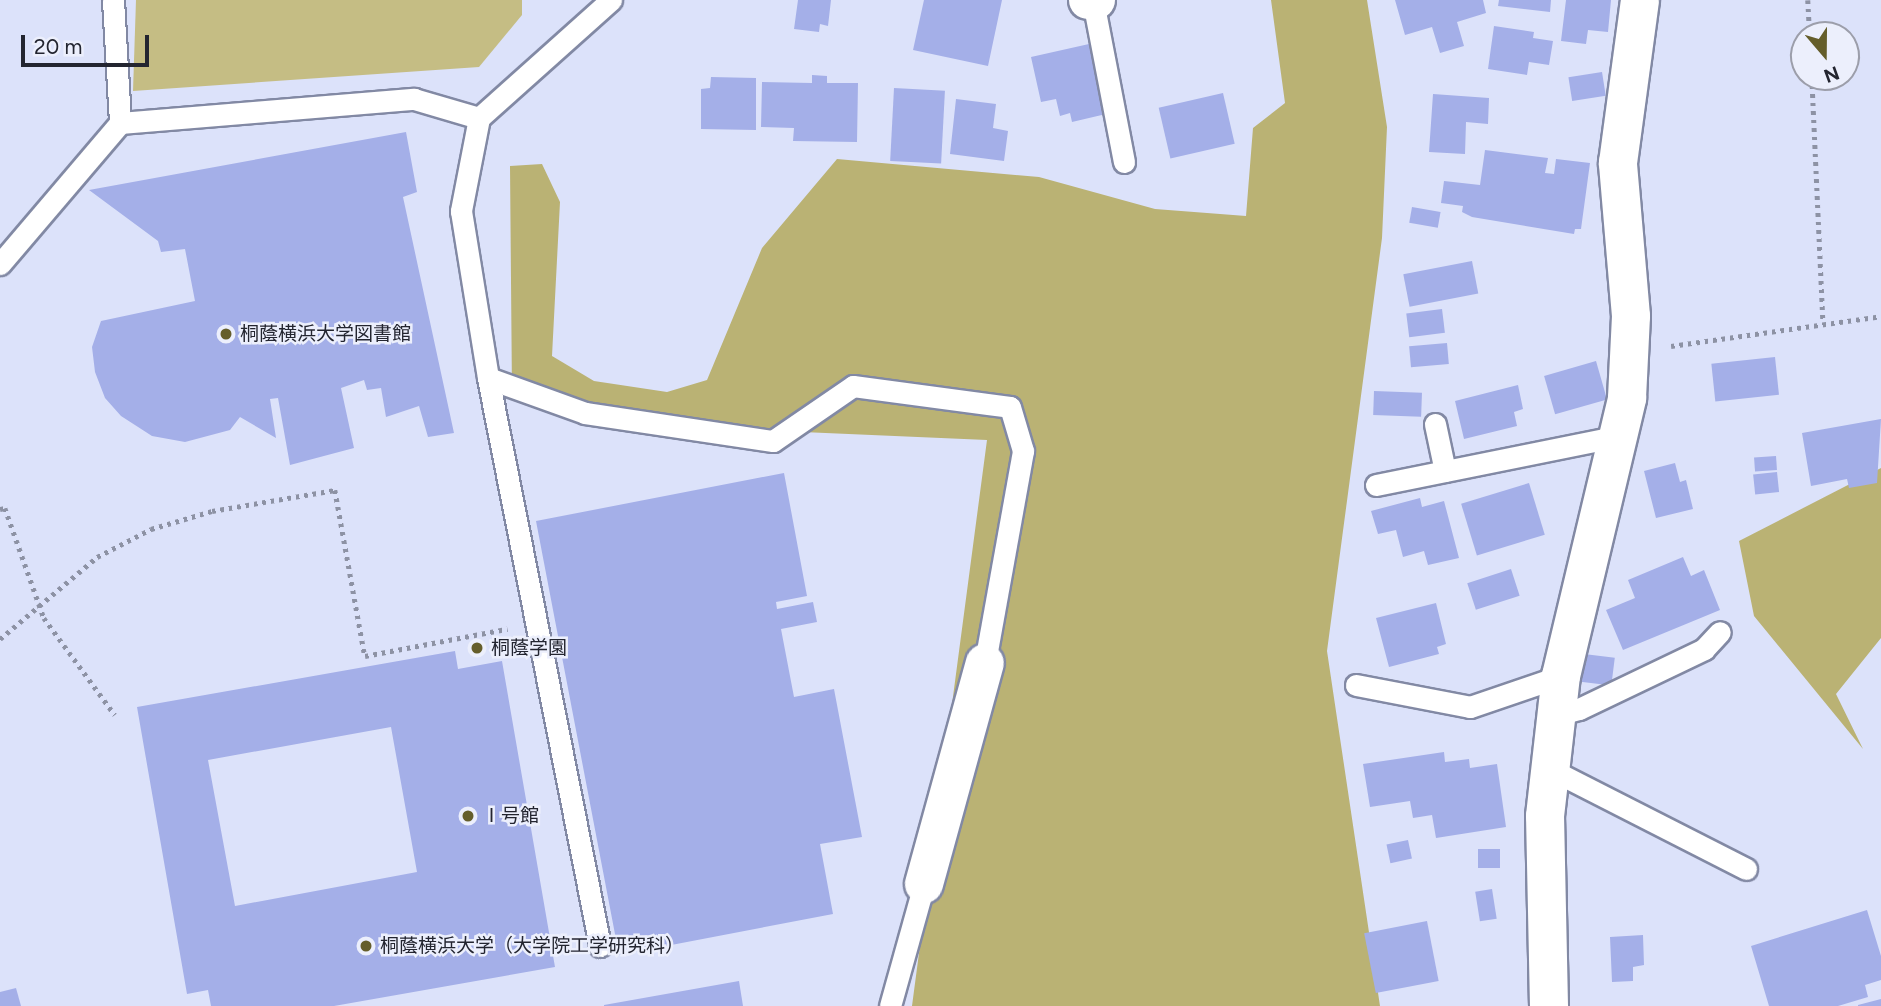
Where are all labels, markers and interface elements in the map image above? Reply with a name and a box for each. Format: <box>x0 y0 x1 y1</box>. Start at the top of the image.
scale bar <box>24 21 152 65</box>
north arrow <box>1790 21 1860 91</box>
text: 20 m <box>34 34 82 59</box>
text: N <box>1821 61 1843 88</box>
place label: 桐蔭横浜大学図書館 <box>240 323 411 345</box>
marker: 桐蔭横浜大学図書館 <box>218 326 234 342</box>
place label: 桐蔭学園 <box>491 637 567 659</box>
marker: 桐蔭学園 <box>469 640 485 656</box>
place label: Ⅰ号館 <box>482 805 539 827</box>
marker: Ⅰ号館 <box>460 808 476 824</box>
place label: 桐蔭横浜大学（大学院工学研究科） <box>380 935 684 957</box>
marker: 桐蔭横浜大学（大学院工学研究科） <box>358 938 374 954</box>

